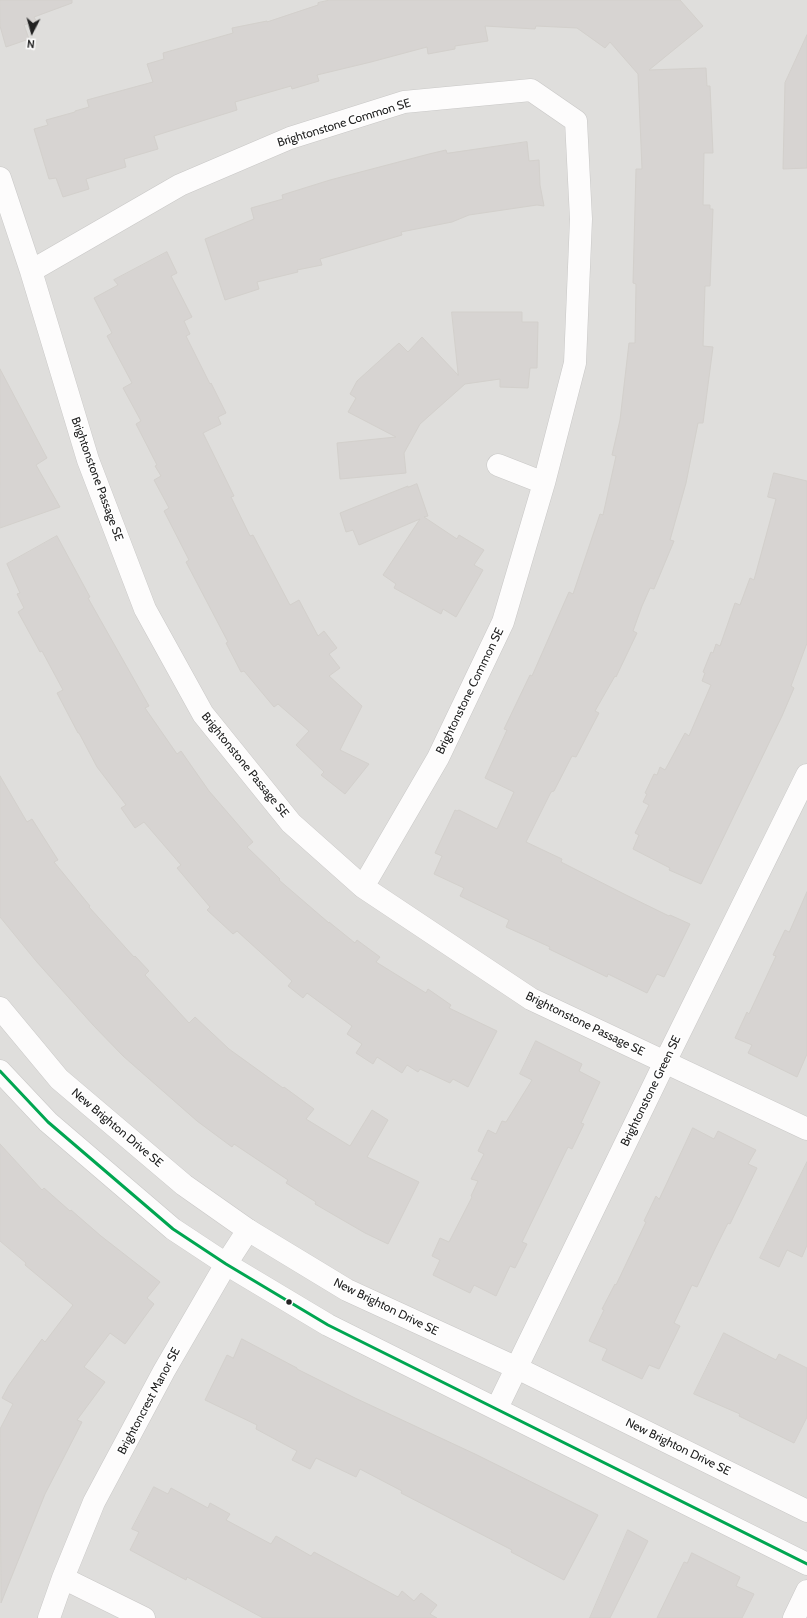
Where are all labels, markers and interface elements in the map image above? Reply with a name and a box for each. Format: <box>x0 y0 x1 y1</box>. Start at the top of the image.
north arrow <box>12 12 52 52</box>
text: N <box>26 37 35 51</box>
street label: Brightonstone Common SE <box>276 96 412 150</box>
street label: Brightonstone Passage SE <box>68 415 126 543</box>
street label: Brightonstone Common SE <box>433 625 507 757</box>
street label: Brightonstone Passage SE <box>198 710 292 820</box>
street label: Brightonstone Passage SE <box>523 989 647 1059</box>
street label: Brightonstone Green SE <box>618 1033 684 1149</box>
street label: New Brighton Drive SE <box>68 1086 166 1170</box>
street label: New Brighton Drive SE <box>331 1275 441 1339</box>
unlabelled marker <box>284 1297 294 1307</box>
street label: Brightoncrest Manor SE <box>115 1345 183 1457</box>
street label: New Brighton Drive SE <box>623 1415 733 1479</box>

